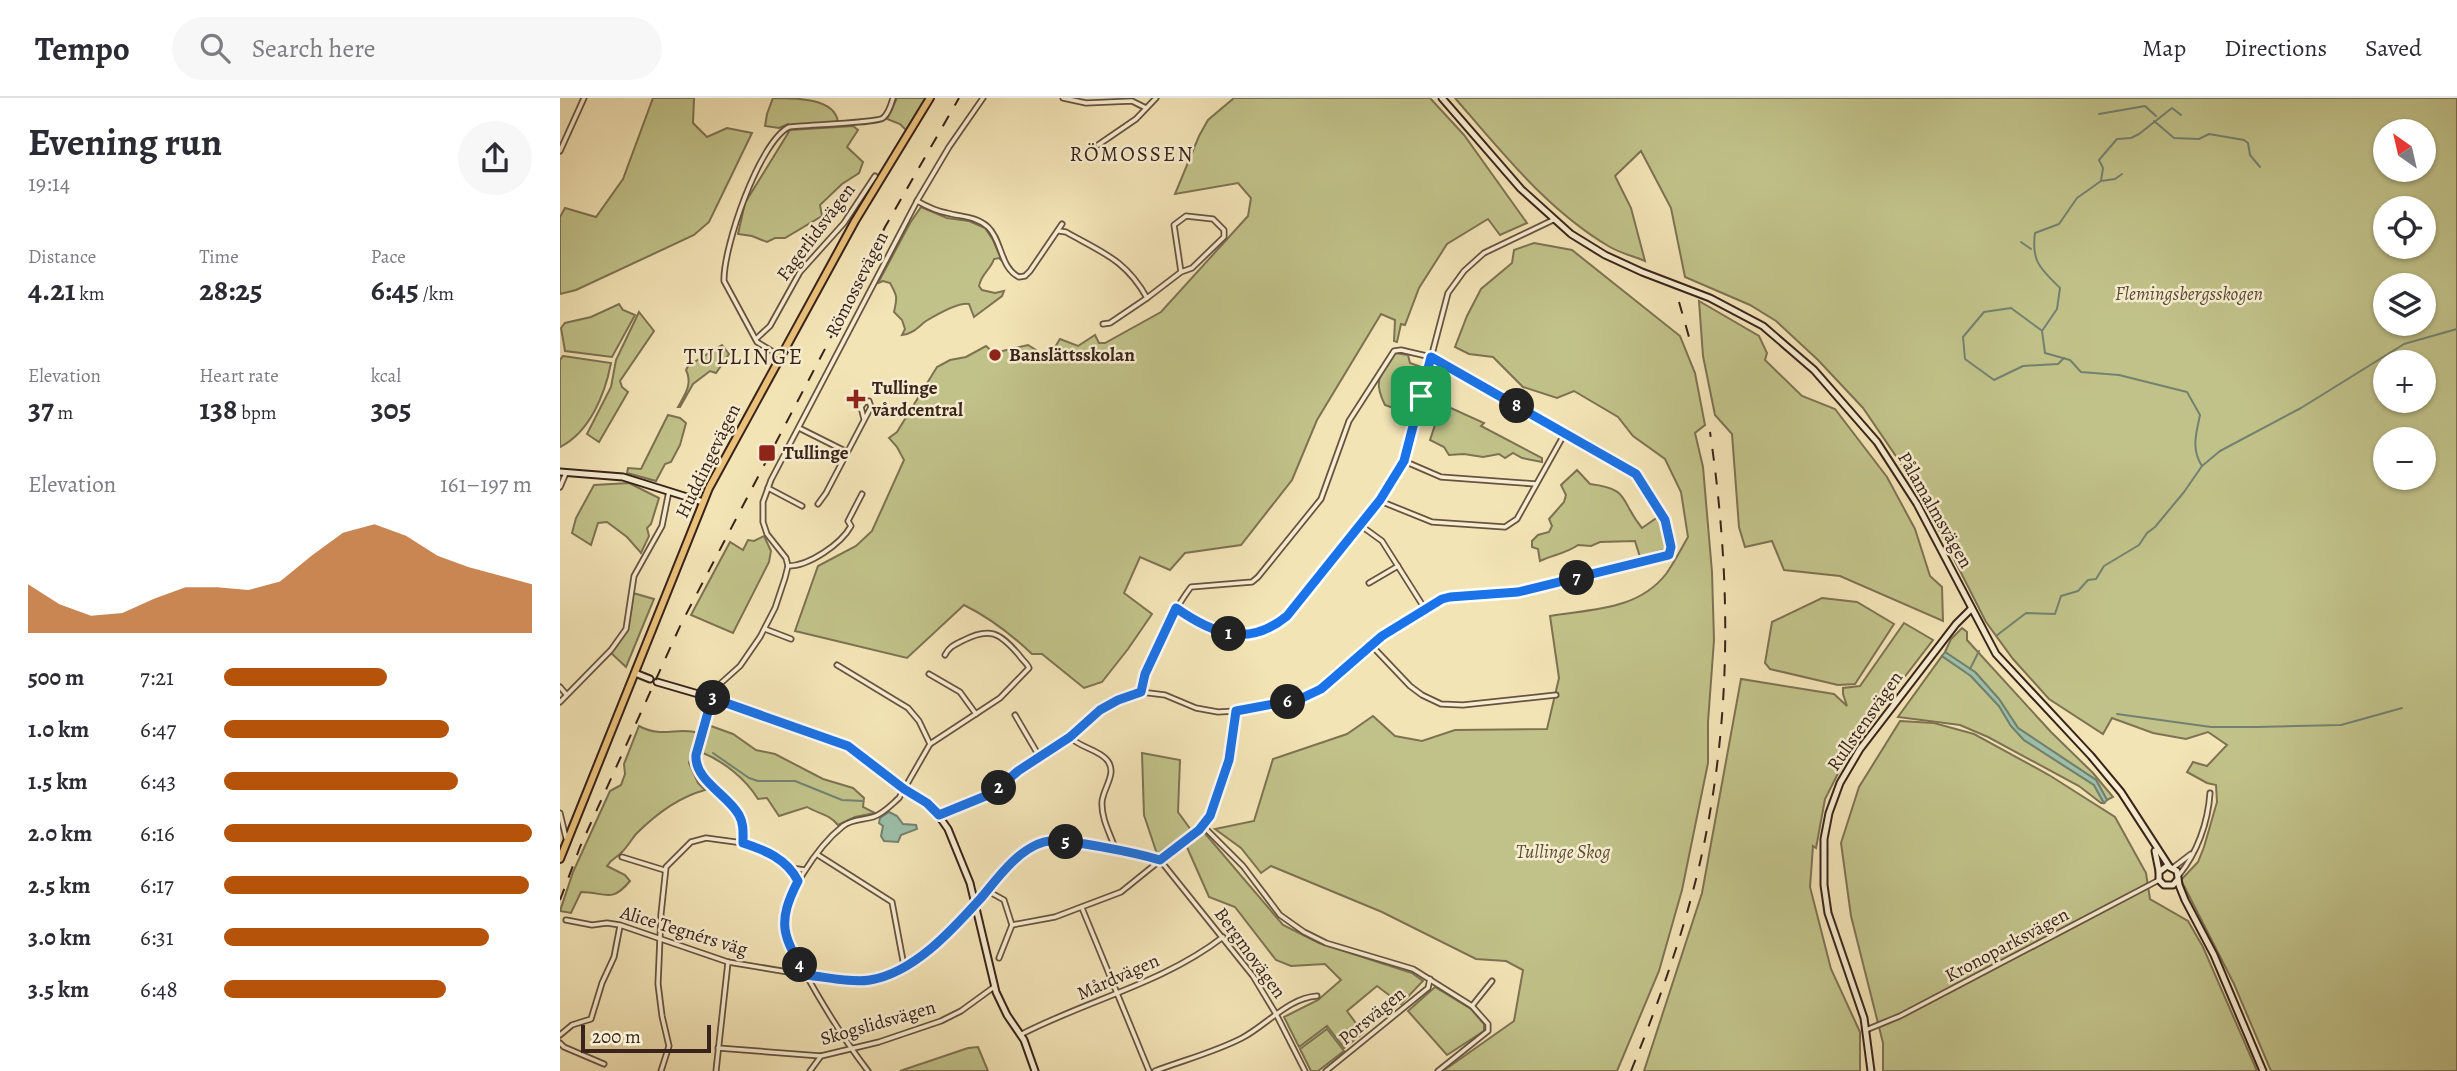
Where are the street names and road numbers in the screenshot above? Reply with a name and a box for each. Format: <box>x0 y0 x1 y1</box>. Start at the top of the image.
street label: Fagerlidsvägen <box>771 178 861 286</box>
street label: Römossevägen <box>819 227 895 341</box>
street label: Huddingevägen <box>669 399 747 523</box>
street label: Pålamalmsvägen <box>1891 447 1979 573</box>
street label: Rullstensvägen <box>1821 666 1909 776</box>
street label: Alice Tegnérs väg <box>616 899 751 963</box>
street label: Kronoparksvägen <box>1940 901 2074 989</box>
street label: Bergmovägen <box>1208 902 1292 1004</box>
street label: Mårdvägen <box>1073 947 1163 1007</box>
street label: Porsvägen <box>1333 981 1411 1051</box>
street label: Skogslidsvägen <box>817 994 939 1052</box>

